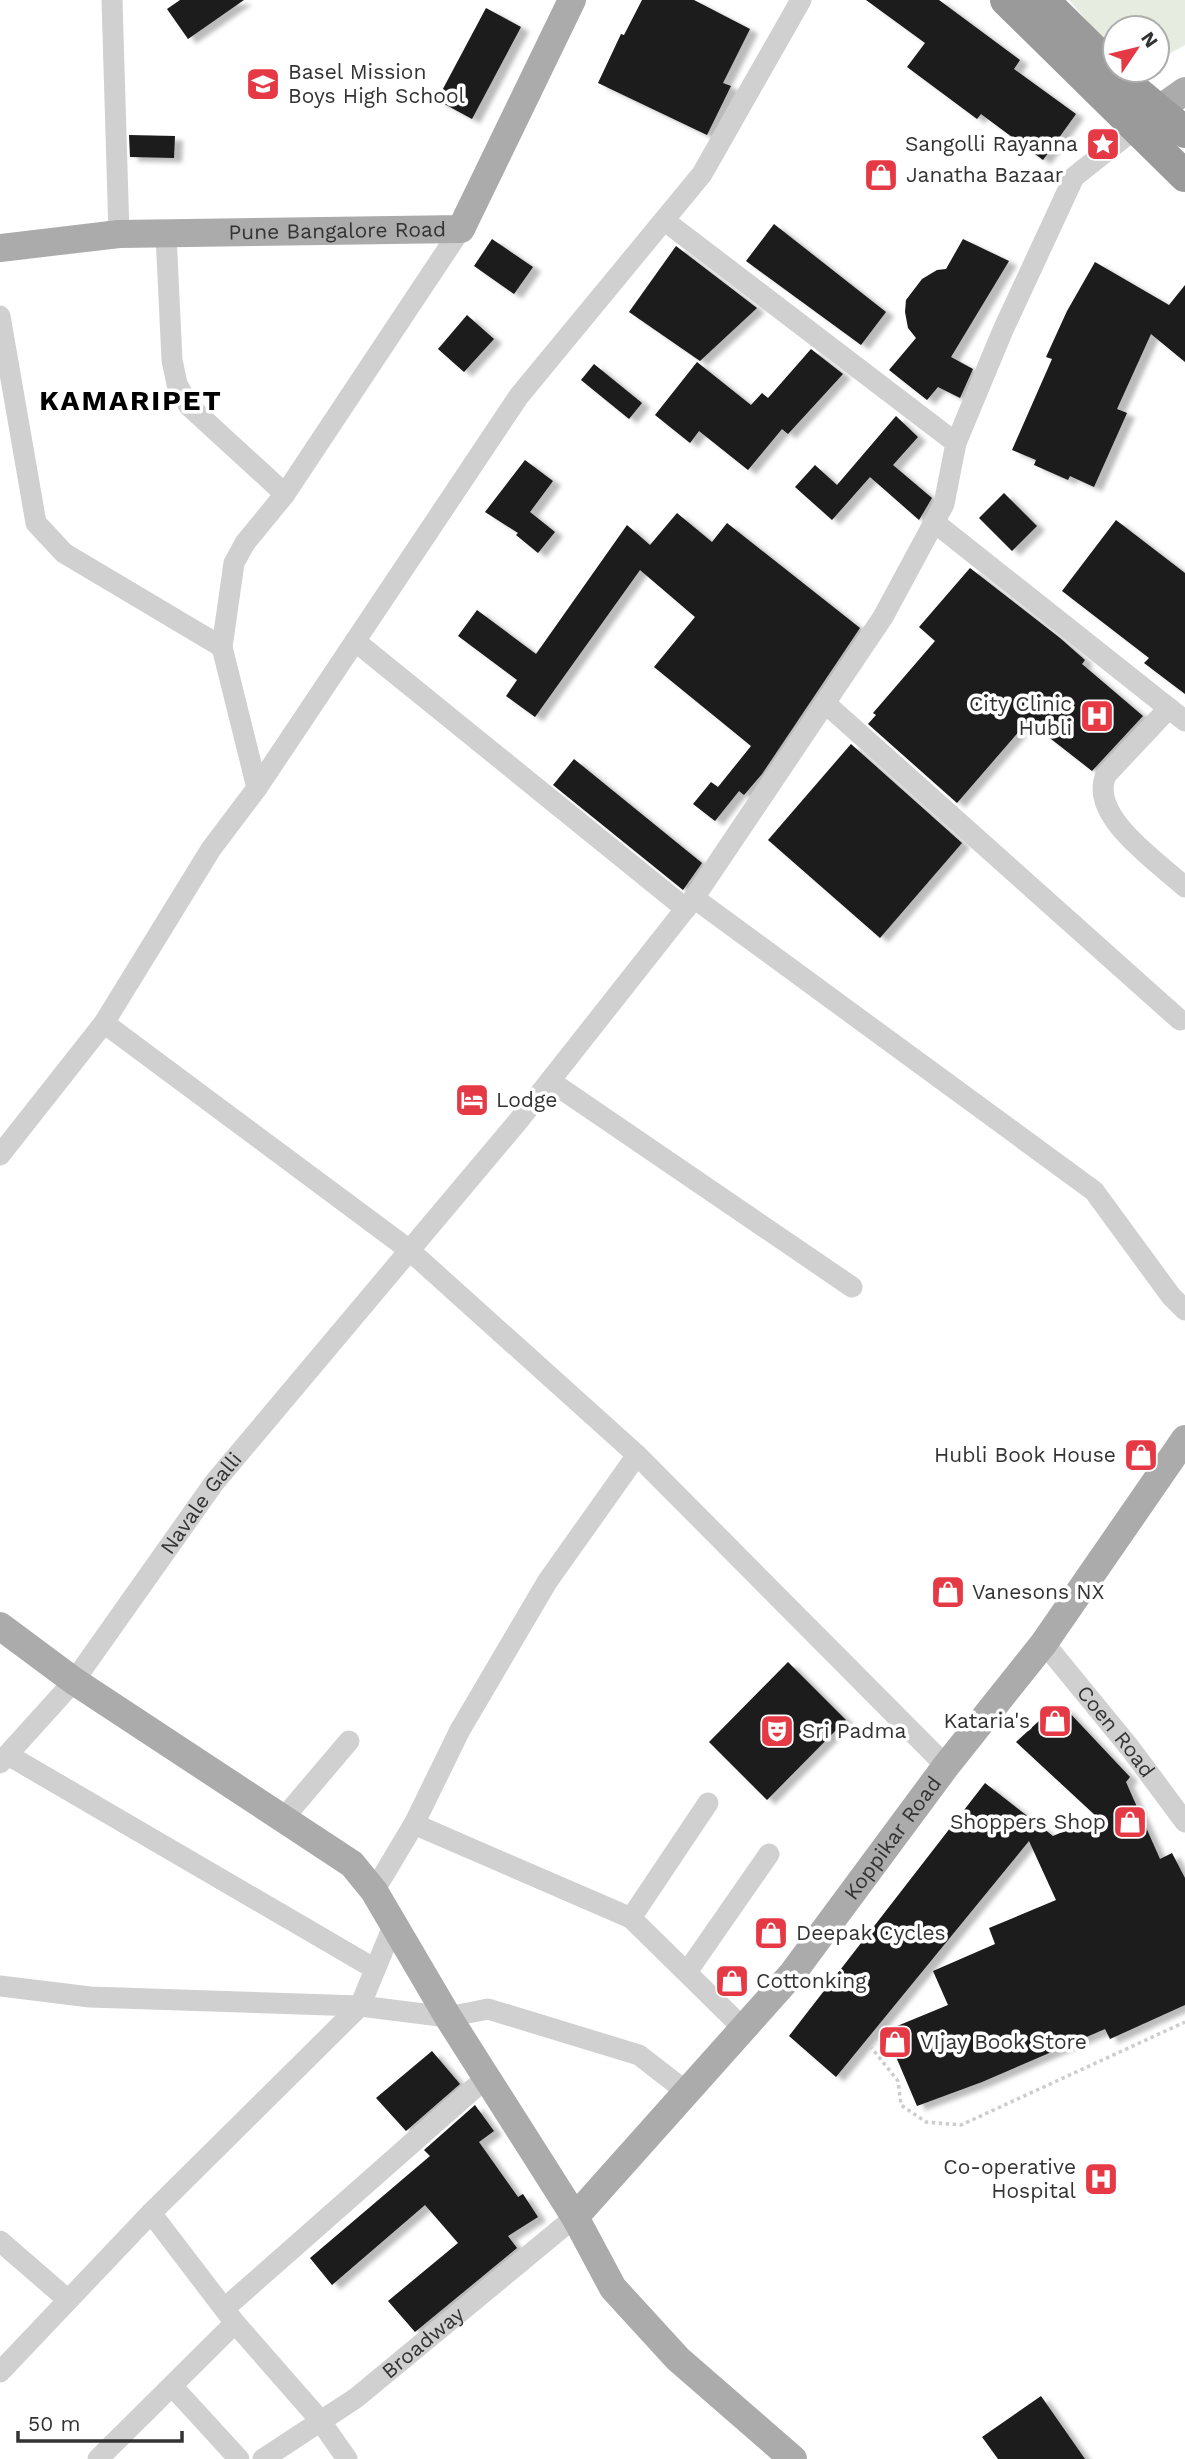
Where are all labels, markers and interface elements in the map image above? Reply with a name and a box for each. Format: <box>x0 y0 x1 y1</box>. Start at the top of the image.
north arrow <box>1101 14 1171 84</box>
text: N <box>1136 27 1163 52</box>
place label: Basel Mission Boys High School <box>288 59 466 108</box>
school or university icon: Basel Mission Boys High School <box>244 65 282 103</box>
place icon: Sangolli Rayanna <box>1084 125 1122 163</box>
place label: Sangolli Rayanna <box>905 131 1078 156</box>
shop icon: Janatha Bazaar <box>862 156 900 194</box>
place label: Janatha Bazaar <box>906 162 1064 187</box>
street label: Pune Bangalore Road <box>228 216 446 244</box>
district label: KAMARIPET <box>39 384 223 417</box>
place label: City Clinic Hubli <box>969 691 1072 740</box>
hospital icon: City Clinic Hubli <box>1078 697 1116 735</box>
hotel icon: Lodge <box>453 1081 491 1119</box>
place label: Lodge <box>496 1087 557 1112</box>
shop icon: Hubli Book House <box>1122 1436 1160 1474</box>
place label: Hubli Book House <box>934 1442 1116 1467</box>
street label: Navale Galli <box>155 1447 247 1559</box>
shop icon: Vanesons NX <box>929 1573 967 1611</box>
place label: Vanesons NX <box>972 1579 1104 1604</box>
street label: Coen Road <box>1072 1680 1160 1782</box>
shop icon: Kataria's <box>1036 1702 1074 1740</box>
place label: Kataria's <box>944 1708 1030 1733</box>
theatre icon: Sri Padma <box>758 1712 796 1750</box>
place label: Sri Padma <box>802 1718 907 1743</box>
street label: Koppikar Road <box>838 1771 946 1904</box>
shop icon: Shoppers Shop <box>1111 1803 1149 1841</box>
place label: Shoppers Shop <box>950 1809 1106 1834</box>
shop icon: Deepak Cycles <box>752 1914 790 1952</box>
place label: Deepak Cycles <box>796 1920 946 1945</box>
shop icon: Cottonking <box>713 1962 751 2000</box>
place label: Cottonking <box>756 1968 867 1993</box>
shop icon: VIjay Book Store <box>876 2023 914 2061</box>
place label: VIjay Book Store <box>920 2029 1087 2054</box>
place label: Co-operative Hospital <box>943 2154 1077 2203</box>
hospital icon: Co-operative Hospital <box>1082 2160 1120 2198</box>
street label: Broadway <box>376 2301 469 2384</box>
scale bar <box>18 2400 182 2444</box>
text: 50 m <box>28 2411 80 2436</box>

